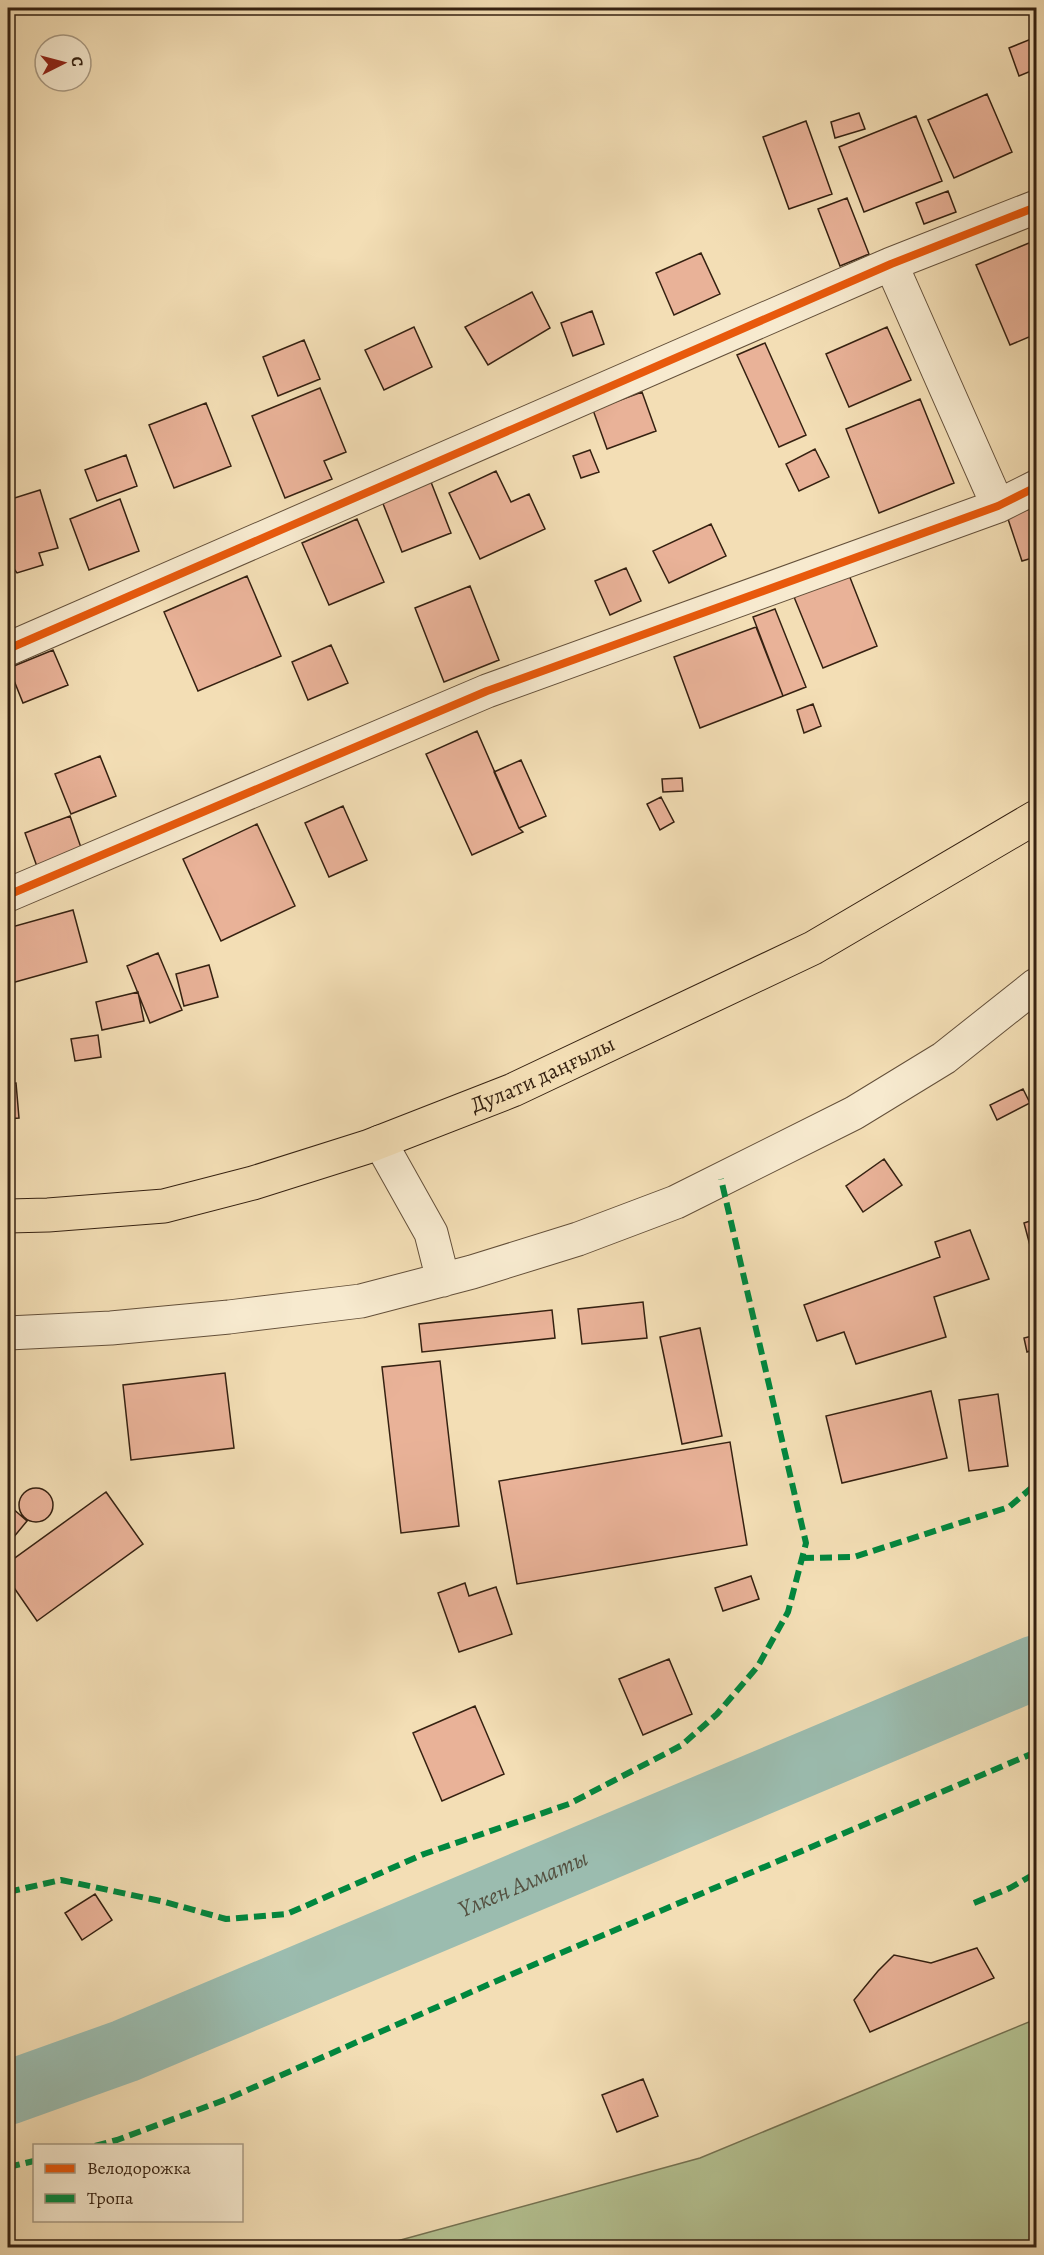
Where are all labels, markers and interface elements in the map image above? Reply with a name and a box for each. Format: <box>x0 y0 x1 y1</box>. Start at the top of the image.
north arrow <box>33 33 93 93</box>
text: С <box>65 55 88 68</box>
street label: Дулати даңғылы <box>466 1029 620 1120</box>
water label: Үлкен Алматы <box>453 1842 593 1925</box>
legend <box>33 2144 243 2222</box>
text: Велодорожка <box>87 2156 192 2180</box>
text: Тропа <box>87 2186 134 2210</box>

